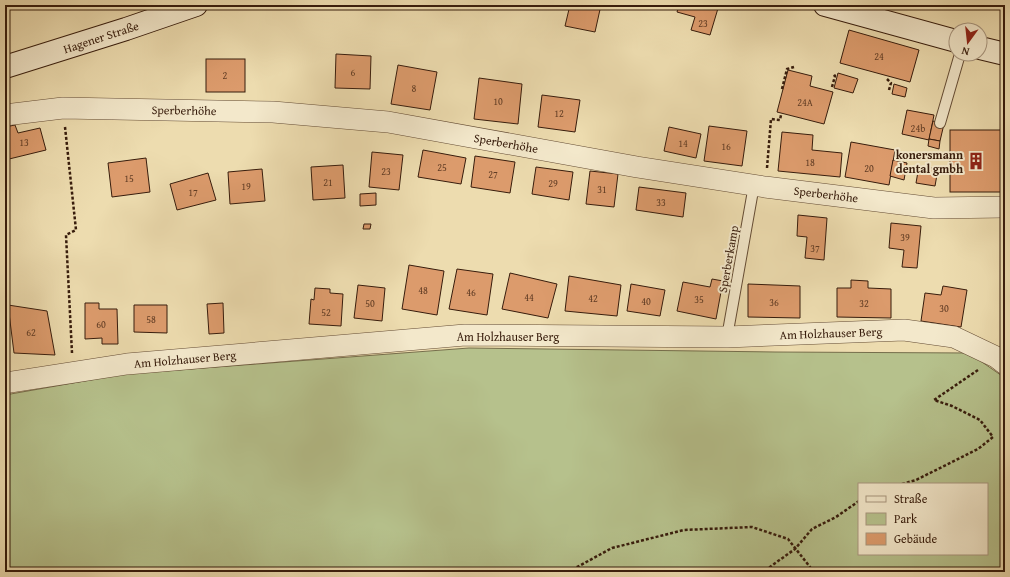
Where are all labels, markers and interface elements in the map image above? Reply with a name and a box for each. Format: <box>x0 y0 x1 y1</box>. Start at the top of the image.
house number: 23 <box>698 16 708 31</box>
street label: Hagener Straße <box>61 17 141 57</box>
north arrow <box>948 22 988 62</box>
text: N <box>959 43 971 60</box>
house number: 24 <box>874 49 884 64</box>
house number: 6 <box>351 65 356 80</box>
house number: 2 <box>223 68 228 83</box>
house number: 8 <box>412 81 417 96</box>
house number: 10 <box>493 94 503 109</box>
house number: 24A <box>797 95 813 110</box>
street label: Sperberhöhe <box>151 101 217 119</box>
house number: 12 <box>554 106 564 121</box>
house number: 24b <box>911 121 925 136</box>
street label: Sperberhöhe <box>473 129 540 157</box>
house number: 13 <box>19 135 29 150</box>
house number: 14 <box>678 136 688 151</box>
house number: 16 <box>721 139 731 154</box>
place label: konersmann dental gmbh <box>896 146 963 177</box>
building icon: konersmann dental gmbh <box>966 151 986 171</box>
house number: 18 <box>805 155 815 170</box>
house number: 25 <box>437 160 447 175</box>
house number: 20 <box>864 161 874 176</box>
house number: 23 <box>381 164 391 179</box>
house number: 27 <box>488 167 498 182</box>
house number: 15 <box>124 171 134 186</box>
house number: 21 <box>323 175 333 190</box>
house number: 29 <box>548 176 558 191</box>
house number: 19 <box>241 179 251 194</box>
house number: 31 <box>597 182 607 197</box>
street label: Sperberhöhe <box>793 182 860 206</box>
house number: 17 <box>188 185 198 200</box>
house number: 33 <box>656 195 666 210</box>
street label: Sperberkamp <box>714 224 742 294</box>
house number: 39 <box>900 230 910 245</box>
house number: 37 <box>810 241 820 256</box>
house number: 48 <box>418 283 428 298</box>
house number: 46 <box>466 285 476 300</box>
house number: 44 <box>524 290 534 305</box>
house number: 42 <box>588 291 598 306</box>
house number: 35 <box>694 292 704 307</box>
house number: 40 <box>641 294 651 309</box>
house number: 36 <box>769 295 779 310</box>
house number: 50 <box>365 296 375 311</box>
house number: 32 <box>859 296 869 311</box>
house number: 30 <box>939 301 949 316</box>
house number: 52 <box>321 305 331 320</box>
house number: 58 <box>146 312 156 327</box>
house number: 60 <box>96 317 106 332</box>
street label: Am Holzhauser Berg <box>779 323 883 343</box>
house number: 62 <box>26 325 36 340</box>
street label: Am Holzhauser Berg <box>457 328 559 345</box>
street label: Am Holzhauser Berg <box>133 346 237 372</box>
legend <box>858 483 988 555</box>
text: Straße <box>894 490 928 507</box>
text: Park <box>894 510 918 527</box>
text: Gebäude <box>894 530 937 547</box>

